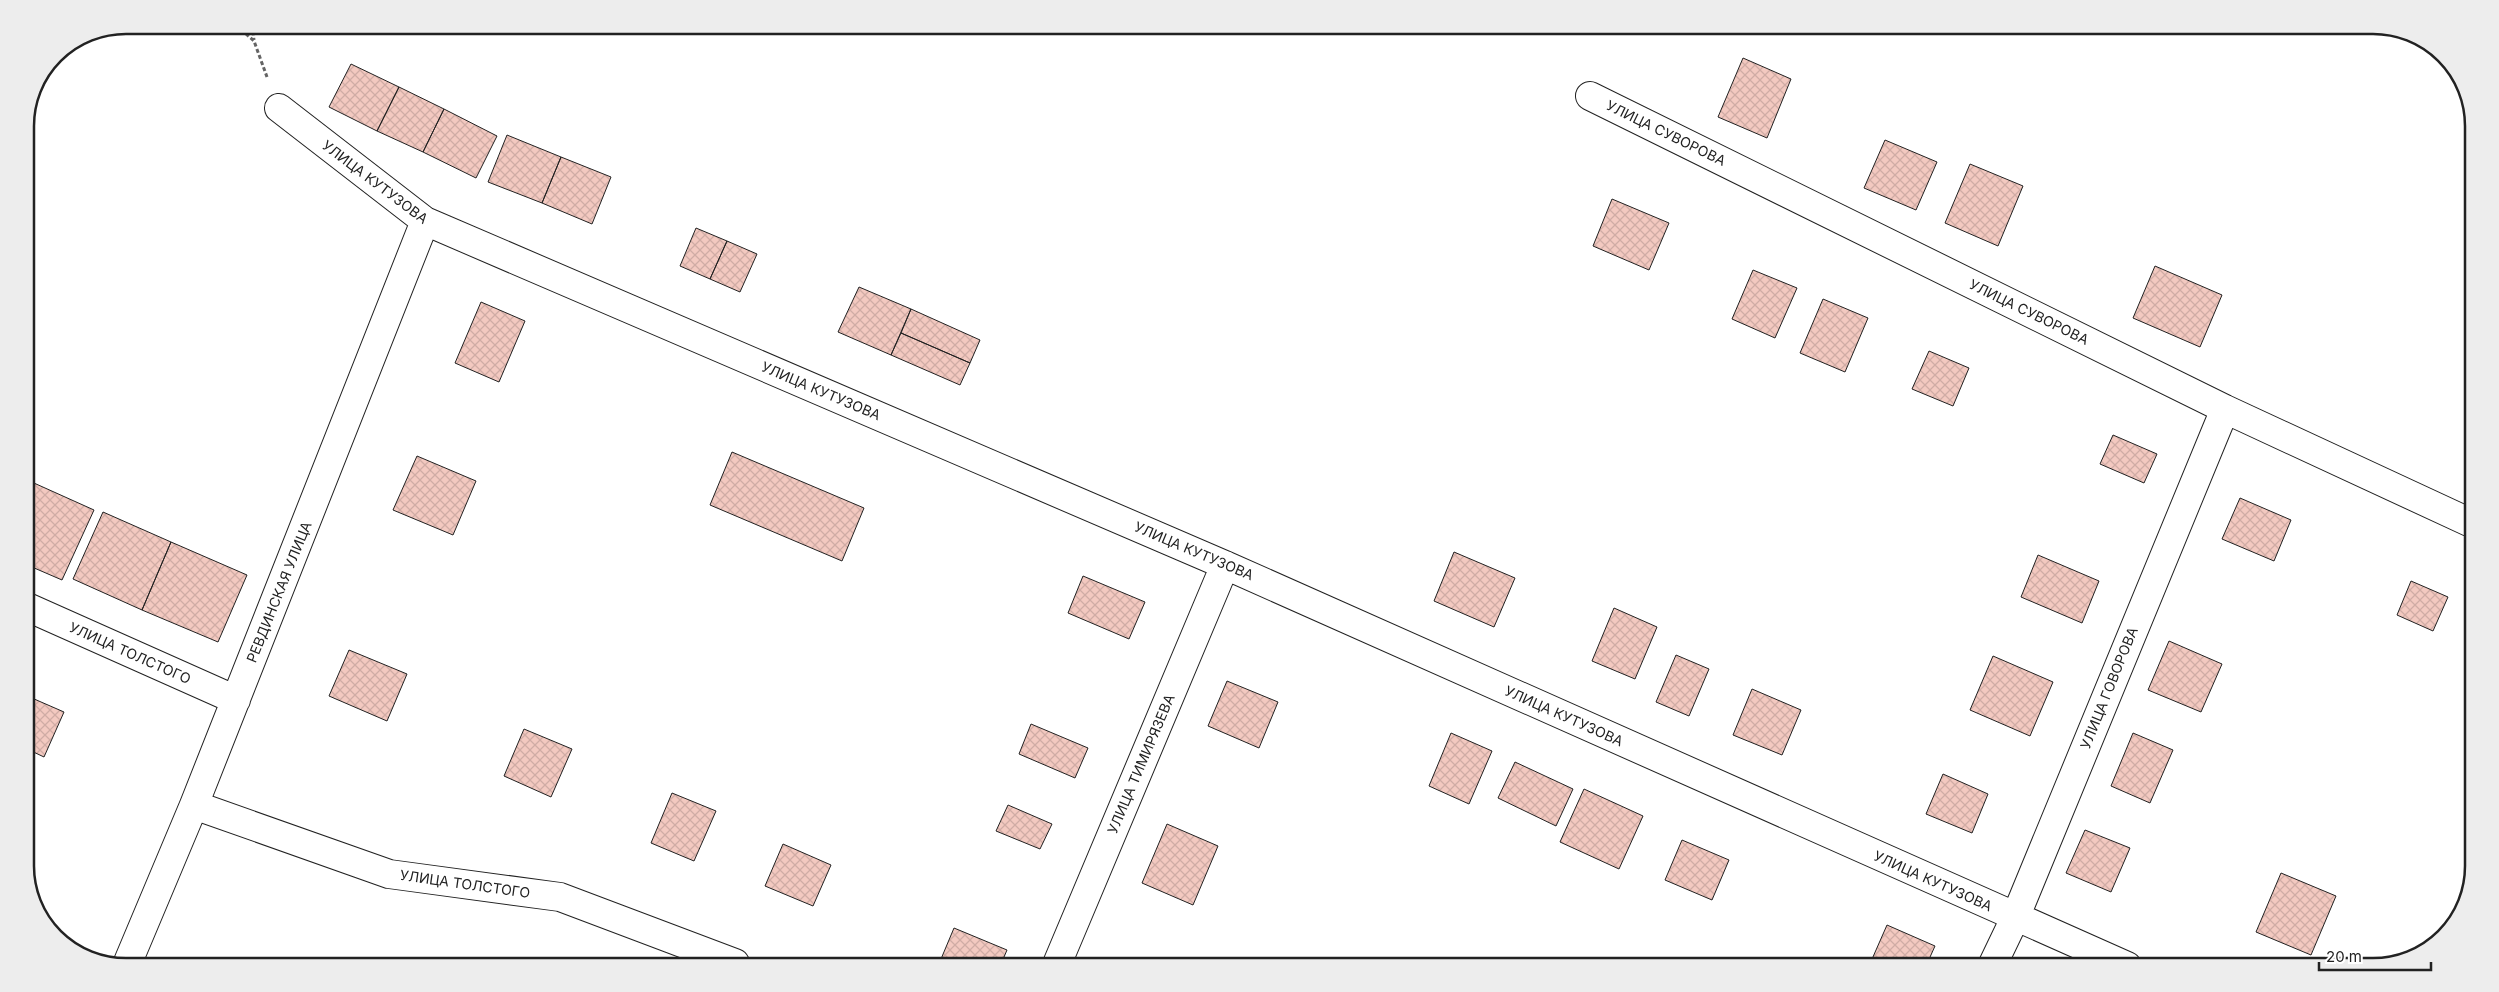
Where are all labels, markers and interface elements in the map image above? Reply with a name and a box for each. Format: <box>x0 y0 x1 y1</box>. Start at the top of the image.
street label: УЛИЦА СУВОРОВА <box>1604 96 1729 169</box>
street label: УЛИЦА КУТУЗОВА <box>319 136 432 227</box>
street label: УЛИЦА СУВОРОВА <box>1967 275 2092 348</box>
street label: УЛИЦА КУТУЗОВА <box>759 358 884 423</box>
street label: РЕВДИНСКАЯ УЛИЦА <box>242 518 315 665</box>
street label: УЛИЦА КУТУЗОВА <box>1132 518 1257 583</box>
street label: УЛИЦА ТОЛСТОГО <box>67 618 194 687</box>
street label: УЛИЦА ГОВОРОВА <box>2076 624 2141 751</box>
street label: УЛИЦА КУТУЗОВА <box>1502 682 1626 749</box>
street label: УЛИЦА ТИМИРЯЗЕВА <box>1103 691 1178 836</box>
street label: УЛИЦА КУТУЗОВА <box>1871 847 1995 914</box>
street label: УЛИЦА ТОЛСТОГО <box>399 866 531 901</box>
scale bar <box>2319 940 2432 972</box>
text: 20 m <box>2326 947 2362 966</box>

